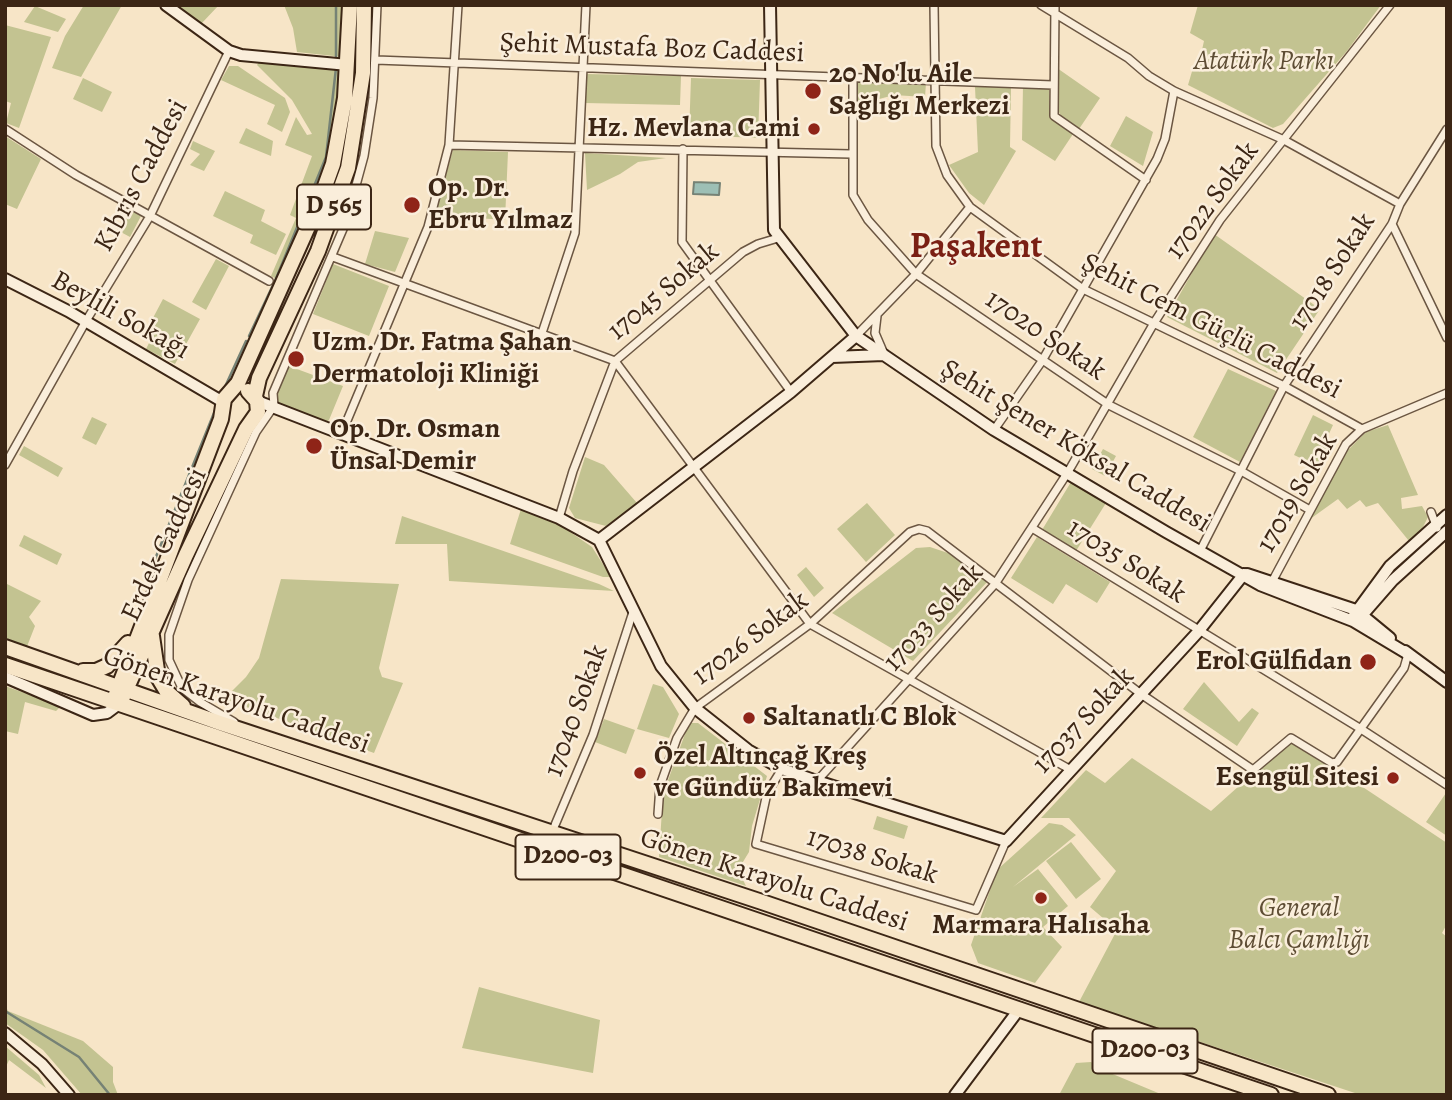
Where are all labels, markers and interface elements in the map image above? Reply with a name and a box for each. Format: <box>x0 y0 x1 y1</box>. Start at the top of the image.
street label: Şehit Mustafa Boz Caddesi <box>499 27 805 71</box>
park label: Atatürk Parkı <box>1194 45 1334 79</box>
place label: 20 No'lu Aile Sağlığı Merkezi <box>829 58 1010 124</box>
marker: 20 No'lu Aile Sağlığı Merkezi <box>803 81 823 101</box>
street label: Kıbrıs Caddesi <box>88 94 196 258</box>
place label: Hz. Mevlana Cami <box>587 112 800 146</box>
marker: Hz. Mevlana Cami <box>806 121 822 137</box>
street label: 17022 Sokak <box>1159 136 1267 266</box>
place label: Op. Dr. Ebru Yılmaz <box>428 172 573 238</box>
road number: D 565 <box>297 184 371 230</box>
marker: Op. Dr. Ebru Yılmaz <box>402 195 422 215</box>
street label: 17018 Sokak <box>1283 207 1383 337</box>
district label: Paşakent <box>910 227 1042 269</box>
street label: 17045 Sokak <box>601 236 727 348</box>
street label: Şehit Cem Güçlü Caddesi <box>1075 247 1347 407</box>
street label: Beylili Sokağı <box>45 264 195 368</box>
street label: 17020 Sokak <box>978 283 1112 389</box>
place label: Uzm. Dr. Fatma Şahan Dermatoloji Kliniği <box>312 326 572 392</box>
marker: Uzm. Dr. Fatma Şahan Dermatoloji Kliniği <box>286 349 306 369</box>
street label: Şehit Şener Köksal Caddesi <box>934 353 1216 541</box>
place label: Op. Dr. Osman Ünsal Demir <box>330 413 500 479</box>
street label: 17019 Sokak <box>1250 427 1346 559</box>
marker: Op. Dr. Osman Ünsal Demir <box>304 436 324 456</box>
street label: Erdek Caddesi <box>115 463 215 627</box>
street label: 17035 Sokak <box>1060 512 1192 612</box>
street label: 17033 Sokak <box>877 557 991 679</box>
street label: 17026 Sokak <box>686 584 816 694</box>
street label: Gönen Karayolu Caddesi <box>98 640 374 762</box>
street label: 17040 Sokak <box>538 640 616 782</box>
place label: Erol Gülfidan <box>1196 645 1352 679</box>
marker: Erol Gülfidan <box>1358 652 1378 672</box>
street label: 17037 Sokak <box>1026 661 1142 781</box>
place label: Saltanatlı C Blok <box>763 701 956 735</box>
marker: Saltanatlı C Blok <box>741 710 757 726</box>
place label: Özel Altınçağ Kreş ve Gündüz Bakımevi <box>654 740 893 806</box>
place label: Esengül Sitesi <box>1216 761 1379 795</box>
marker: Özel Altınçağ Kreş ve Gündüz Bakımevi <box>632 765 648 781</box>
marker: Esengül Sitesi <box>1385 770 1401 786</box>
street label: 17038 Sokak <box>802 821 942 893</box>
street label: Gönen Karayolu Caddesi <box>636 822 912 940</box>
road number: D200-03 <box>516 834 620 880</box>
marker: Marmara Halısaha <box>1033 890 1049 906</box>
park label: General Balcı Çamlığı <box>1228 892 1370 958</box>
place label: Marmara Halısaha <box>932 909 1150 943</box>
road number: D200-03 <box>1092 1028 1198 1074</box>

